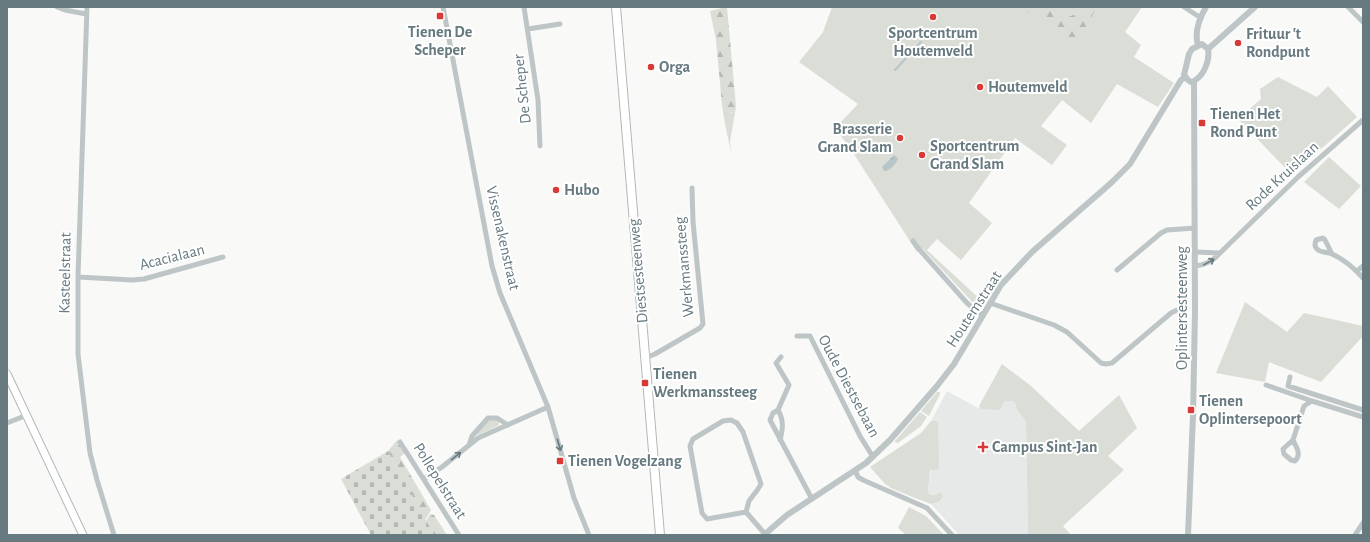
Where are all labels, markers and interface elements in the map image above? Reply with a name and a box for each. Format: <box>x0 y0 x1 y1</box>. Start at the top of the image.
marker: Tienen De Scheper <box>435 11 445 21</box>
marker: Sportcentrum Houtemveld <box>928 12 938 22</box>
place label: Tienen De Scheper <box>408 24 473 58</box>
place label: Sportcentrum Houtemveld <box>888 25 978 59</box>
place label: Frituur 't Rondpunt <box>1246 26 1311 60</box>
marker: Frituur 't Rondpunt <box>1233 38 1243 48</box>
street label: De Scheper <box>510 52 534 125</box>
place label: Orga <box>659 59 691 75</box>
marker: Orga <box>646 62 656 72</box>
place label: Houtemveld <box>988 79 1068 95</box>
marker: Houtemveld <box>975 82 985 92</box>
place label: Tienen Het Rond Punt <box>1210 106 1281 140</box>
marker: Tienen Het Rond Punt <box>1197 118 1207 128</box>
place label: Brasserie Grand Slam <box>818 121 892 155</box>
marker: Brasserie Grand Slam <box>895 133 905 143</box>
place label: Sportcentrum Grand Slam <box>930 138 1019 172</box>
street label: Rode Kruislaan <box>1243 138 1321 214</box>
marker: Sportcentrum Grand Slam <box>917 150 927 160</box>
place label: Hubo <box>564 182 600 198</box>
street label: Vissenakenstraat <box>483 184 523 292</box>
marker: Hubo <box>551 185 561 195</box>
street label: Werkmanssteeg <box>672 216 696 318</box>
street label: Diestsesteenweg <box>625 218 651 324</box>
street label: Kasteelstraat <box>56 232 74 314</box>
street label: Acacialaan <box>138 241 206 273</box>
street label: Oplintersesteenweg <box>1174 246 1190 370</box>
one-way arrow <box>1203 258 1215 265</box>
street label: Houtemstraat <box>943 268 1005 350</box>
street label: Oude Diestsebaan <box>815 332 883 440</box>
place label: Tienen Werkmanssteeg <box>653 366 758 400</box>
marker: Tienen Werkmanssteeg <box>640 378 650 388</box>
place label: Tienen Oplintersepoort <box>1199 393 1302 427</box>
marker: Tienen Oplintersepoort <box>1186 405 1196 415</box>
one-way arrow <box>556 438 563 451</box>
place label: Campus Sint-Jan <box>992 439 1097 455</box>
street label: Pollepelstraat <box>410 440 470 522</box>
marker: Campus Sint-Jan <box>977 441 989 453</box>
one-way arrow <box>450 452 461 461</box>
place label: Tienen Vogelzang <box>568 453 683 469</box>
marker: Tienen Vogelzang <box>555 456 565 466</box>

